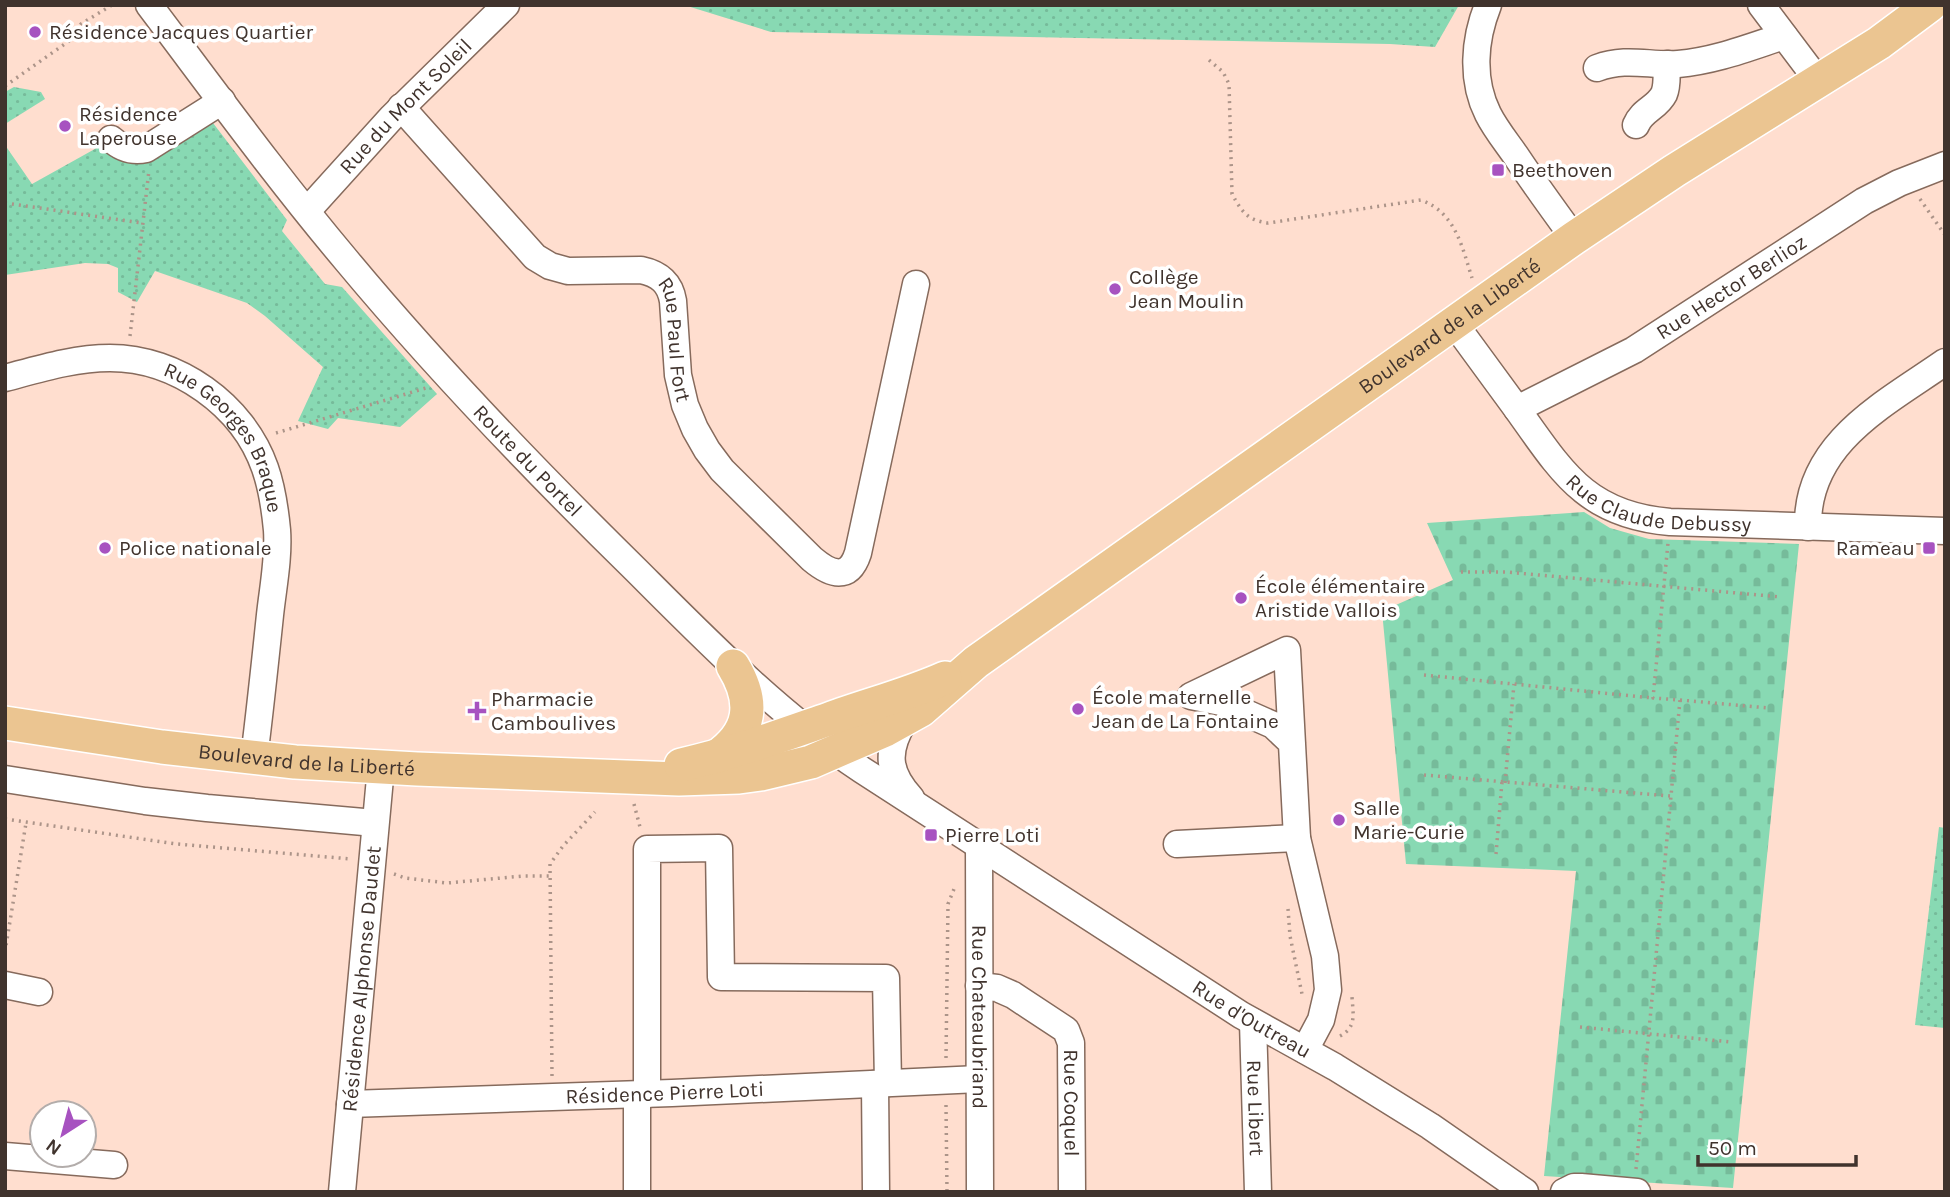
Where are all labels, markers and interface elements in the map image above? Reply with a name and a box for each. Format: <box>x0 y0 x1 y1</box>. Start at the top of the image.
place label: Résidence Jacques Quartier <box>49 20 314 44</box>
marker: Résidence Jacques Quartier <box>27 24 43 40</box>
street label: Rue du Mont Soleil <box>334 33 477 179</box>
place label: Résidence Laperouse <box>79 102 177 150</box>
marker: Résidence Laperouse <box>57 118 73 134</box>
place label: Beethoven <box>1512 158 1613 182</box>
marker: Beethoven <box>1490 162 1506 178</box>
street label: Rue Hector Berlioz <box>1652 230 1811 344</box>
street label: Boulevard de la Liberté <box>1354 254 1545 399</box>
place label: Collège Jean Moulin <box>1129 265 1244 313</box>
street label: Rue Paul Fort <box>653 272 696 404</box>
marker: Collège Jean Moulin <box>1107 281 1123 297</box>
street label: Rue Georges Braque <box>160 357 287 514</box>
street label: Route du Portel <box>468 400 587 522</box>
street label: Rue Claude Debussy <box>1561 469 1752 537</box>
place label: Police nationale <box>119 536 272 560</box>
place label: Rameau <box>1836 536 1915 560</box>
marker: Police nationale <box>97 540 113 556</box>
marker: Rameau <box>1921 540 1937 556</box>
place label: École élémentaire Aristide Vallois <box>1255 574 1425 622</box>
marker: École élémentaire Aristide Vallois <box>1233 590 1249 606</box>
place label: École maternelle Jean de La Fontaine <box>1092 685 1279 733</box>
place label: Pharmacie Camboulives <box>491 687 616 735</box>
marker: École maternelle Jean de La Fontaine <box>1070 701 1086 717</box>
marker: Pharmacie Camboulives <box>469 703 485 719</box>
street label: Boulevard de la Liberté <box>197 739 416 781</box>
place label: Salle Marie-Curie <box>1353 796 1465 844</box>
marker: Salle Marie-Curie <box>1331 812 1347 828</box>
place label: Pierre Loti <box>945 823 1040 847</box>
marker: Pierre Loti <box>923 827 939 843</box>
street label: Résidence Alphonse Daudet <box>337 845 386 1113</box>
street label: Rue Chateaubriand <box>967 925 992 1109</box>
street label: Rue d'Outreau <box>1188 975 1315 1063</box>
street label: Rue Coquel <box>1059 1049 1084 1157</box>
street label: Rue Libert <box>1242 1060 1269 1157</box>
street label: Résidence Pierre Loti <box>565 1077 765 1109</box>
north arrow <box>28 1099 98 1169</box>
scale bar <box>1698 1124 1856 1168</box>
text: N <box>42 1134 66 1160</box>
text: 50 m <box>1708 1136 1757 1160</box>

